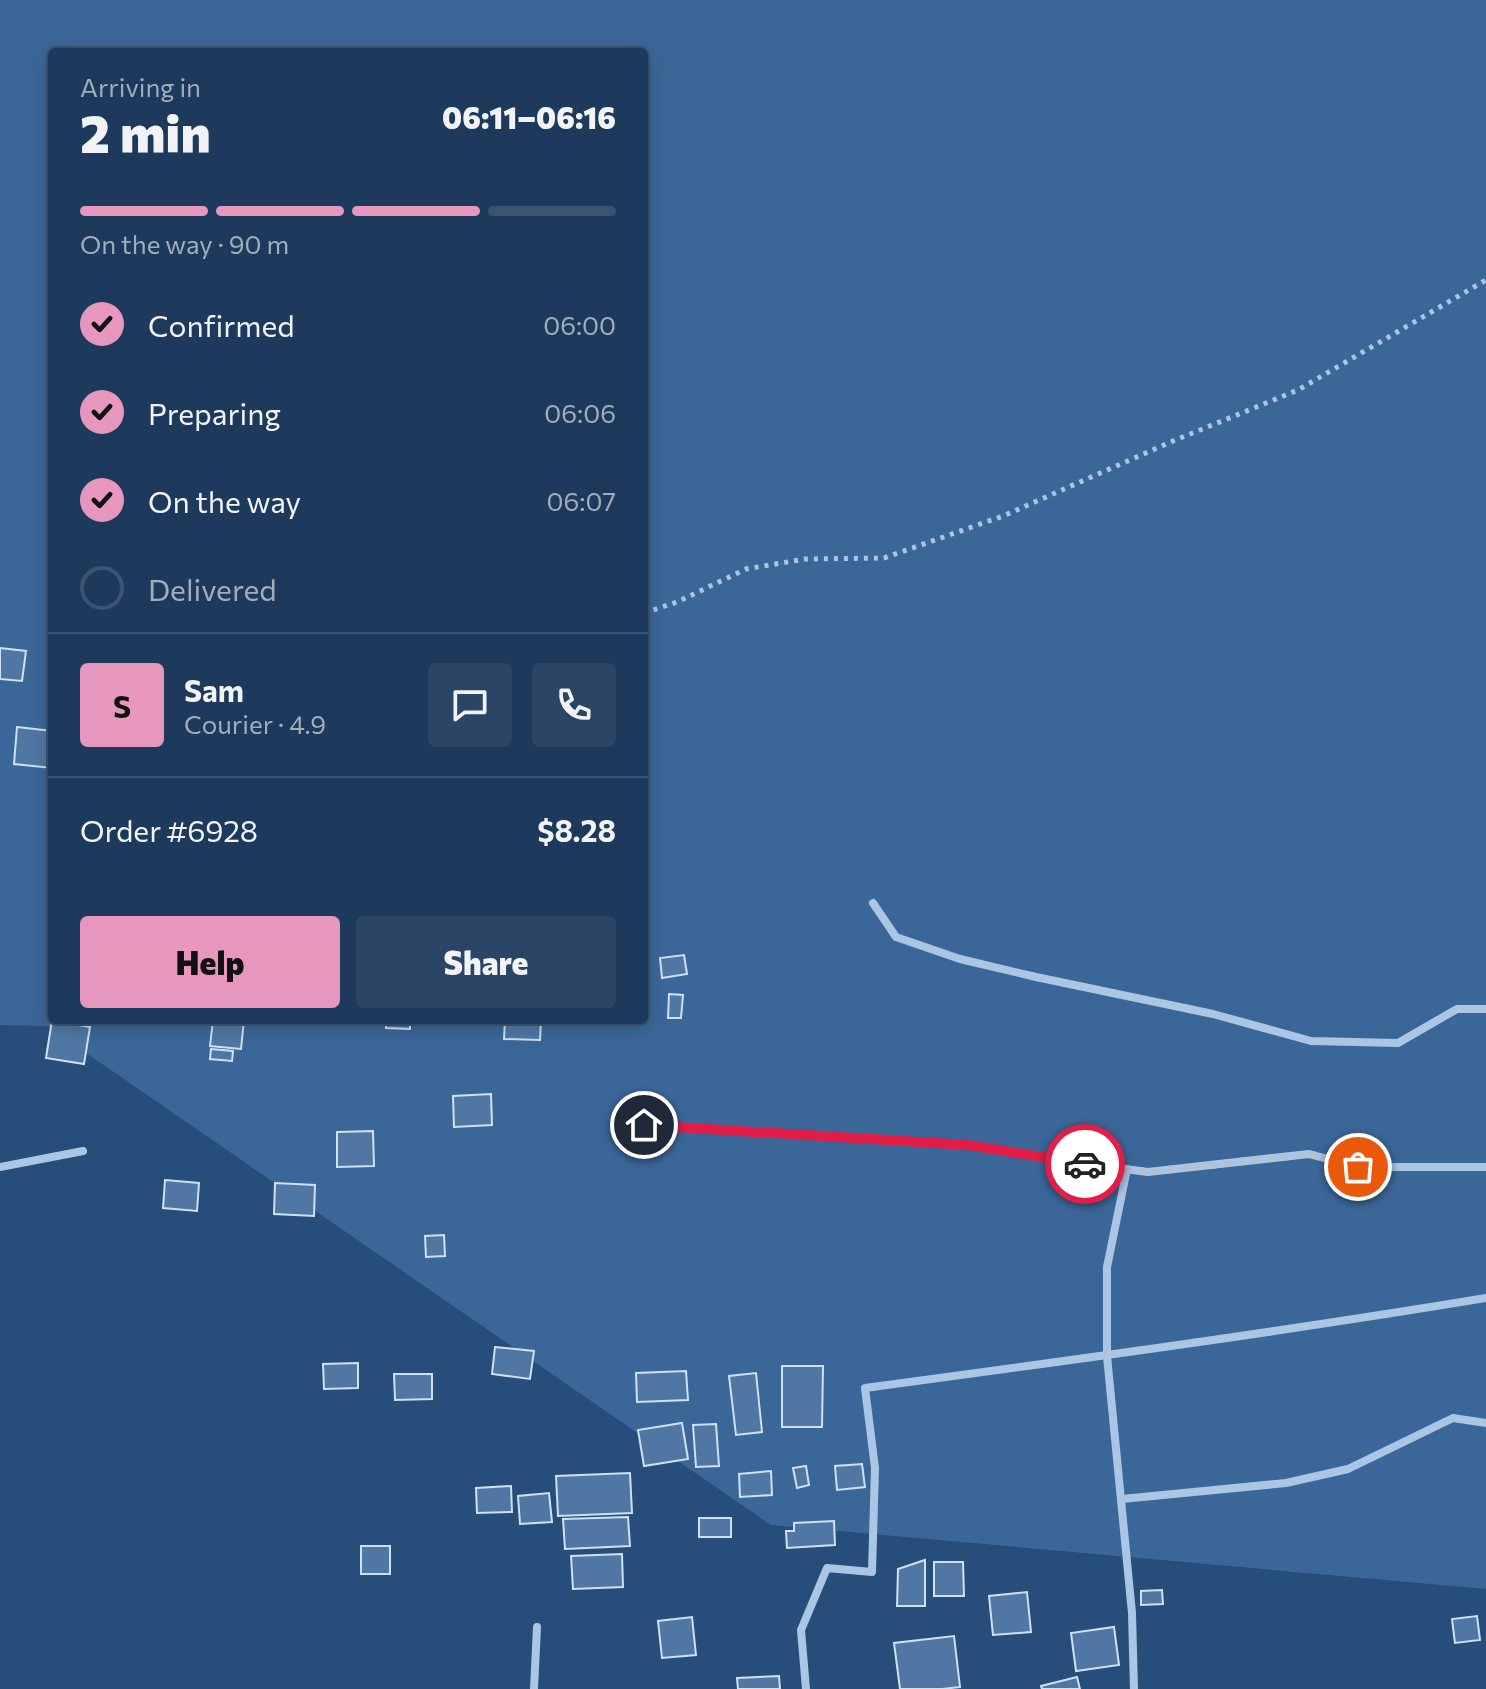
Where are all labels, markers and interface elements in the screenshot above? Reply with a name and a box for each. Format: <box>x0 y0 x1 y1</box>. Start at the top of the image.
text: Arriving in <box>80 71 201 102</box>
text: 06:11–06:16 <box>442 98 616 135</box>
text: 2 min <box>80 100 211 164</box>
text: On the way · 90 m <box>80 228 289 259</box>
icon: check <box>80 302 124 346</box>
text: Confirmed <box>148 306 295 343</box>
text: 06:00 <box>543 309 616 340</box>
icon: check <box>80 390 124 434</box>
text: Preparing <box>148 394 281 431</box>
text: 06:06 <box>544 397 616 428</box>
icon: check <box>80 478 124 522</box>
text: On the way <box>148 482 301 519</box>
text: 06:07 <box>547 485 616 516</box>
text: Delivered <box>148 570 277 607</box>
button: chat <box>428 663 512 747</box>
button: phone <box>532 663 616 747</box>
text: Sam <box>184 671 244 708</box>
text: S <box>113 687 131 724</box>
text: Courier · 4.9 <box>184 708 326 739</box>
text: Order #6928 <box>80 811 258 848</box>
text: $8.28 <box>537 811 616 848</box>
button: Help <box>80 916 340 1008</box>
button: Share <box>356 916 616 1008</box>
pin <box>610 1091 678 1159</box>
icon: home <box>622 1103 666 1147</box>
courier <box>1045 1124 1125 1204</box>
pin <box>1324 1133 1392 1201</box>
icon: car <box>1063 1142 1107 1186</box>
icon: bag <box>1336 1145 1380 1189</box>

